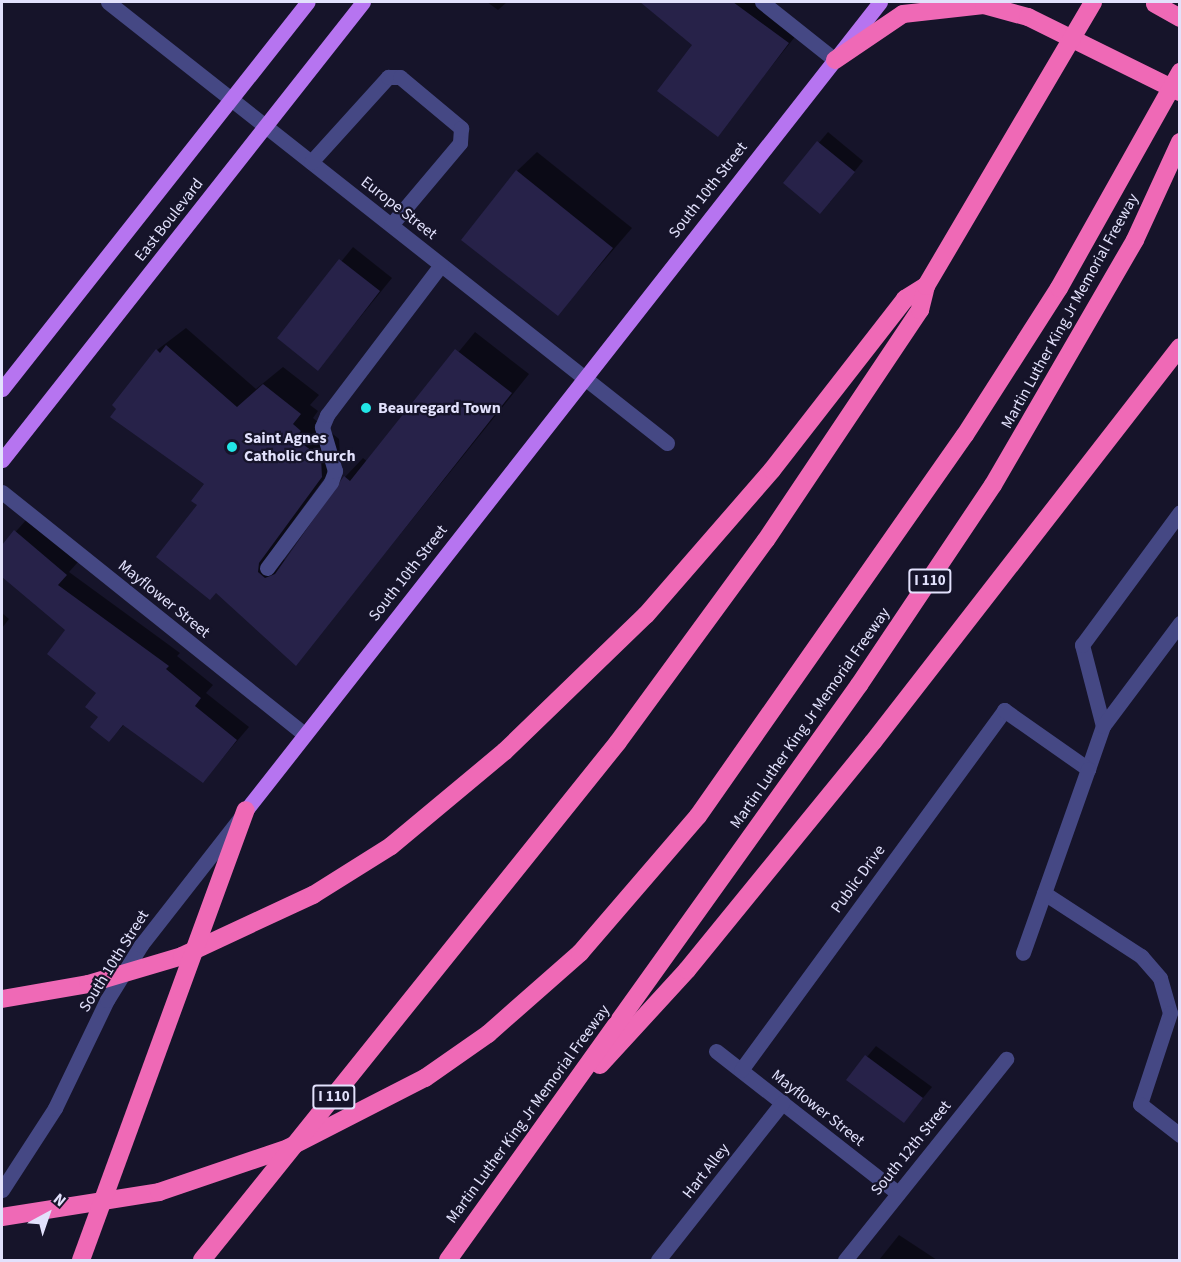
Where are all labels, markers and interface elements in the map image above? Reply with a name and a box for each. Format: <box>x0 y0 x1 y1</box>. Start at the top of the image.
street label: South 10th Street <box>665 138 751 242</box>
street label: Europe Street <box>357 172 441 244</box>
street label: East Boulevard <box>131 175 207 265</box>
street label: Martin Luther King Jr Memorial Freeway <box>997 190 1143 432</box>
place label: Beauregard Town <box>378 398 501 418</box>
marker: Beauregard Town <box>359 401 373 415</box>
place label: Saint Agnes Catholic Church <box>244 428 356 466</box>
marker: Saint Agnes Catholic Church <box>225 440 239 454</box>
street label: South 10th Street <box>365 521 451 625</box>
street label: Mayflower Street <box>114 556 214 642</box>
road number: I 110 <box>908 569 952 593</box>
street label: Martin Luther King Jr Memorial Freeway <box>726 604 894 832</box>
street label: Public Drive <box>827 841 889 917</box>
street label: South 10th Street <box>75 906 153 1016</box>
street label: Martin Luther King Jr Memorial Freeway <box>442 1001 614 1227</box>
street label: Mayflower Street <box>768 1066 868 1150</box>
road number: I 110 <box>312 1085 356 1109</box>
street label: South 12th Street <box>867 1097 955 1199</box>
street label: Hart Alley <box>678 1139 734 1203</box>
north arrow <box>18 1184 78 1244</box>
text: N <box>48 1188 71 1212</box>

